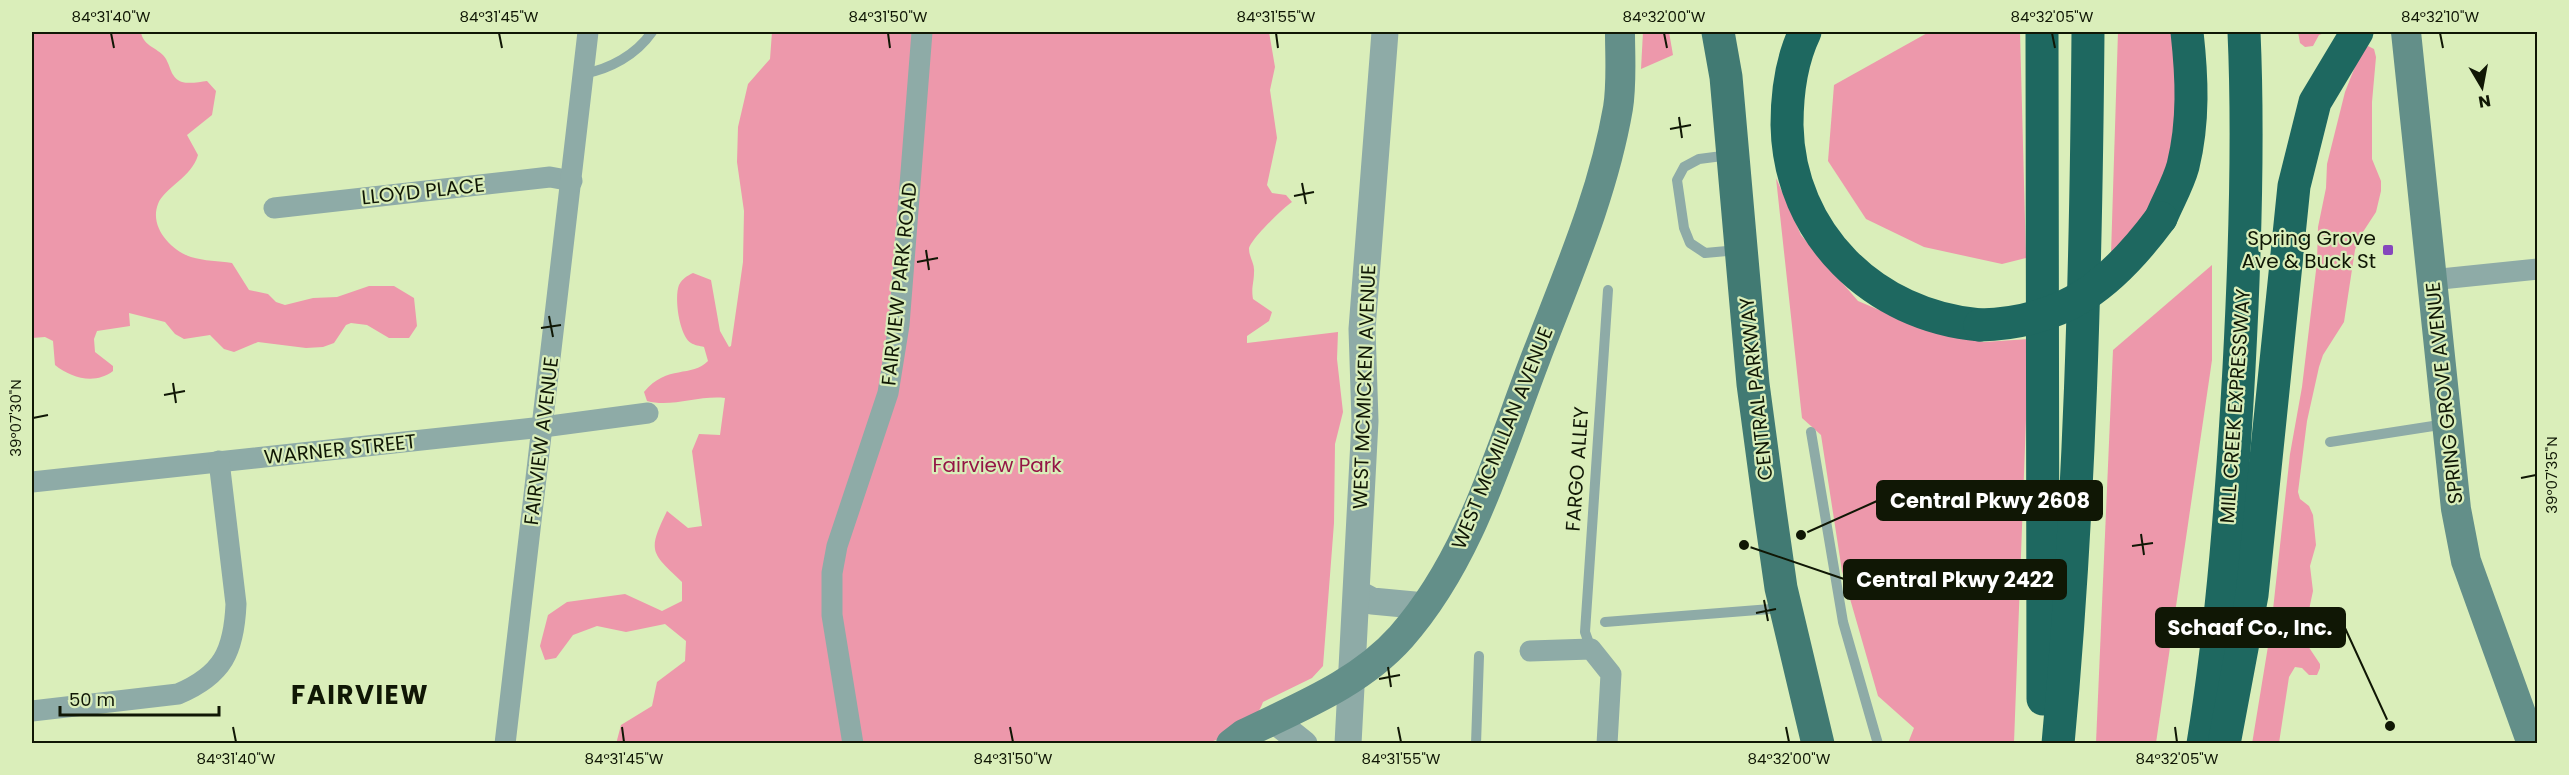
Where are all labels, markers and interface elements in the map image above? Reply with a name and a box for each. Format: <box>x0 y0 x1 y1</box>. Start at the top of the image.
text: 84°31'40"W <box>72 6 151 27</box>
text: 84°31'45"W <box>460 6 539 27</box>
text: 84°31'50"W <box>849 6 928 27</box>
text: 84°31'55"W <box>1237 6 1316 27</box>
text: 84°32'00"W <box>1623 6 1706 27</box>
text: 84°32'05"W <box>2011 6 2094 27</box>
text: 84°32'10"W <box>2401 6 2479 27</box>
north arrow <box>2452 57 2512 117</box>
text: N <box>2477 89 2492 114</box>
street label: LLOYD PLACE <box>360 171 486 211</box>
street label: FAIRVIEW PARK ROAD <box>874 181 924 387</box>
place label: Spring Grove Ave & Buck St <box>2242 224 2376 275</box>
marker: Spring Grove Ave & Buck St <box>2381 243 2395 257</box>
street label: WEST MCMICKEN AVENUE <box>1346 264 1382 510</box>
street label: SPRING GROVE AVENUE <box>2418 281 2470 505</box>
street label: MILL CREEK EXPRESSWAY <box>2213 287 2257 524</box>
street label: CENTRAL PARKWAY <box>1732 296 1780 482</box>
street label: WEST MCMILLAN AVENUE <box>1444 323 1560 553</box>
street label: FAIRVIEW AVENUE <box>517 355 565 527</box>
text: 39°07'30"N <box>5 379 26 457</box>
street label: FARGO ALLEY <box>1559 405 1595 532</box>
street label: WARNER STREET <box>262 427 418 471</box>
text: 39°07'35"N <box>2541 436 2562 514</box>
park label: Fairview Park <box>932 451 1062 479</box>
callout: Central Pkwy 2608 <box>1877 481 2102 520</box>
text: Central Pkwy 2608 <box>1890 486 2090 515</box>
callout: Central Pkwy 2422 <box>1844 560 2066 599</box>
text: Central Pkwy 2422 <box>1856 565 2054 594</box>
callout: Schaaf Co., Inc. <box>2156 608 2345 647</box>
text: Schaaf Co., Inc. <box>2167 613 2333 642</box>
district label: FAIRVIEW <box>291 677 429 713</box>
scale bar <box>60 679 219 717</box>
text: 50 m <box>69 687 115 712</box>
text: 84°31'40"W <box>197 748 276 769</box>
text: 84°31'45"W <box>585 748 664 769</box>
text: 84°31'50"W <box>974 748 1053 769</box>
text: 84°31'55"W <box>1362 748 1441 769</box>
text: 84°32'00"W <box>1748 748 1831 769</box>
text: 84°32'05"W <box>2136 748 2219 769</box>

